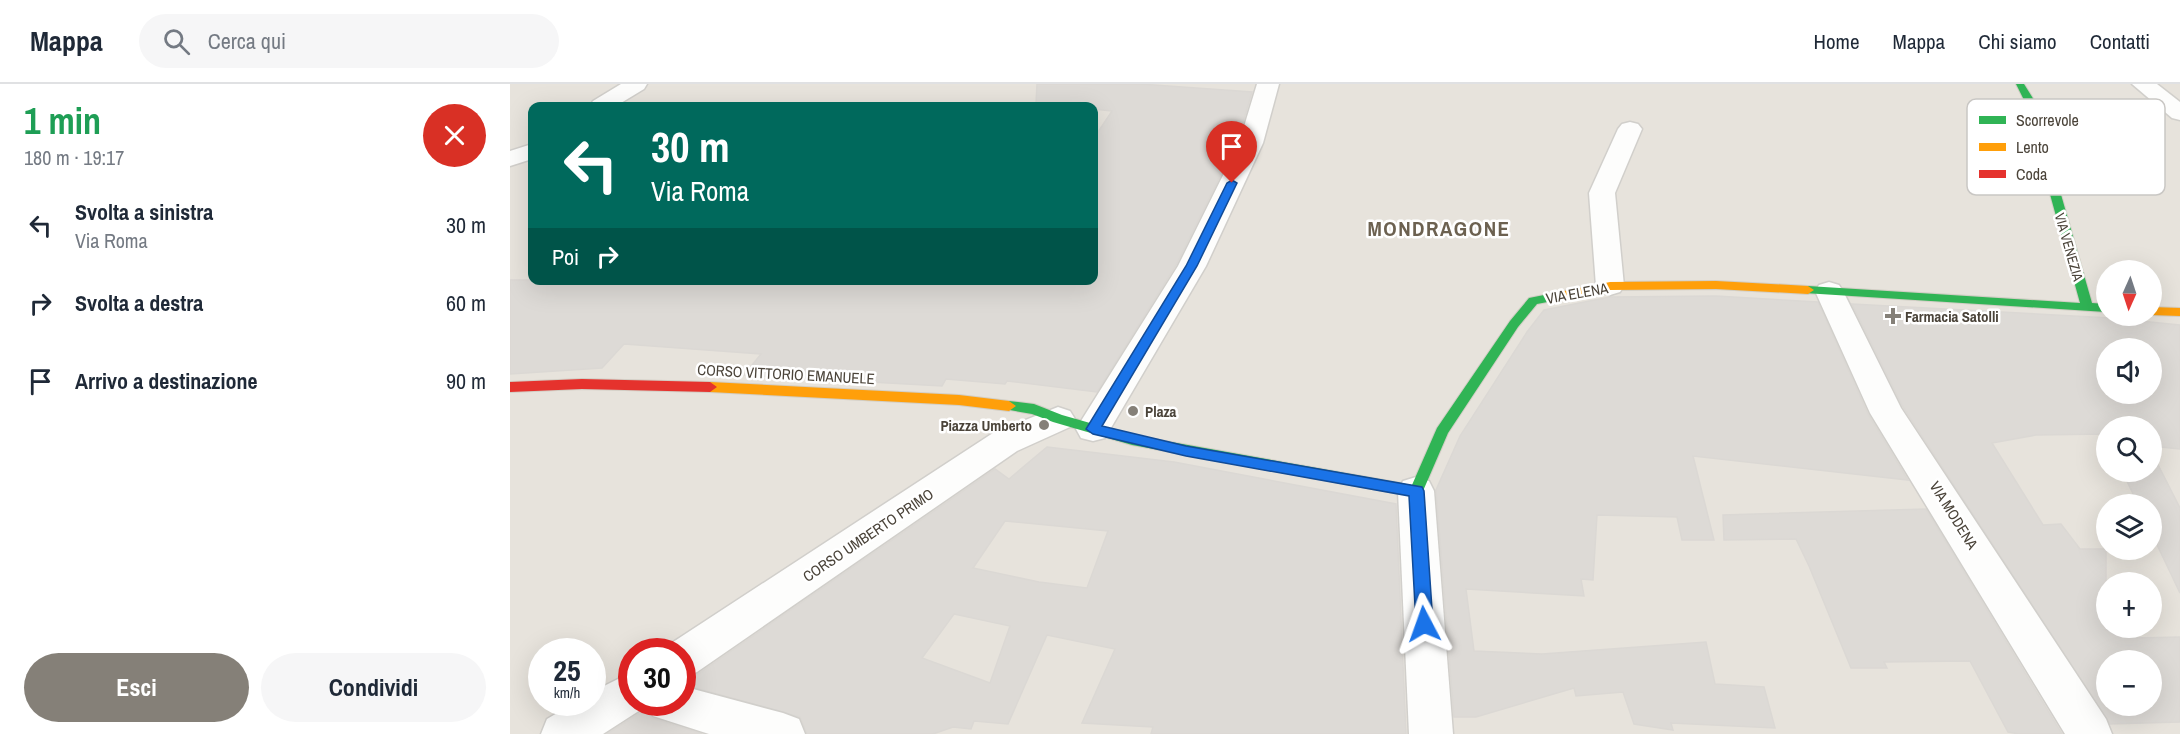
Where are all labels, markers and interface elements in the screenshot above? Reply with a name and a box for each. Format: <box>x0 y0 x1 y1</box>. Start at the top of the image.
search box <box>139 14 559 68</box>
text: Mappa <box>30 22 103 60</box>
icon: search <box>160 25 193 58</box>
text: Cerca qui <box>208 26 286 56</box>
text: Home <box>1814 27 1860 56</box>
text: Mappa <box>1893 27 1945 56</box>
text: Chi siamo <box>1978 27 2057 56</box>
text: Contatti <box>2090 27 2150 56</box>
text: 1 min <box>24 97 101 145</box>
legend <box>1967 99 2165 195</box>
button: close <box>423 104 486 167</box>
text: Scorrevole <box>2016 109 2079 131</box>
text: 30 m <box>651 119 730 175</box>
pin <box>1206 121 1257 183</box>
icon: left <box>552 126 630 204</box>
icon: arrive <box>1215 130 1248 163</box>
text: Lento <box>2016 136 2049 158</box>
text: 180 m · 19:17 <box>24 144 124 171</box>
text: Coda <box>2016 163 2048 185</box>
text: Via Roma <box>651 173 749 209</box>
text: Svolta a sinistra <box>75 197 213 227</box>
icon: left <box>24 209 57 242</box>
text: 30 m <box>446 210 486 240</box>
street label: VIA VENEZIA <box>2051 211 2087 284</box>
district label: MONDRAGONE <box>1367 214 1511 243</box>
text: Via Roma <box>75 227 148 254</box>
icon: right <box>591 240 624 273</box>
text: Poi <box>552 242 579 272</box>
north arrow <box>2096 260 2162 326</box>
map controls <box>2096 260 2162 716</box>
street label: VIA ELENA <box>1544 277 1611 309</box>
icon: right <box>24 287 57 320</box>
text: Svolta a destra <box>75 288 203 318</box>
text: 60 m <box>446 288 486 318</box>
place label: Farmacia Satolli <box>1905 306 1999 327</box>
marker: Farmacia Satolli <box>1886 309 1900 323</box>
button: sound <box>2096 338 2162 404</box>
street label: CORSO VITTORIO EMANUELE <box>697 359 875 389</box>
icon: arrive <box>24 365 57 398</box>
text: Arrivo a destinazione <box>75 366 257 396</box>
text: 90 m <box>446 366 486 396</box>
place label: Plaza <box>1145 401 1177 422</box>
marker: Plaza <box>1126 404 1140 418</box>
place label: Piazza Umberto <box>940 415 1032 436</box>
button: search <box>2096 416 2162 482</box>
marker: Piazza Umberto <box>1037 418 1051 432</box>
street label: VIA MODENA <box>1925 477 1984 554</box>
street label: CORSO UMBERTO PRIMO <box>799 483 937 587</box>
button: layers <box>2096 494 2162 560</box>
button: + <box>2096 572 2162 638</box>
position arrow <box>1392 592 1456 656</box>
speed limit sign: 30 <box>618 638 696 716</box>
text: 25 <box>553 650 581 690</box>
button: − <box>2096 650 2162 716</box>
button: Esci <box>24 653 249 722</box>
button: Condividi <box>261 653 486 722</box>
text: km/h <box>554 682 580 703</box>

